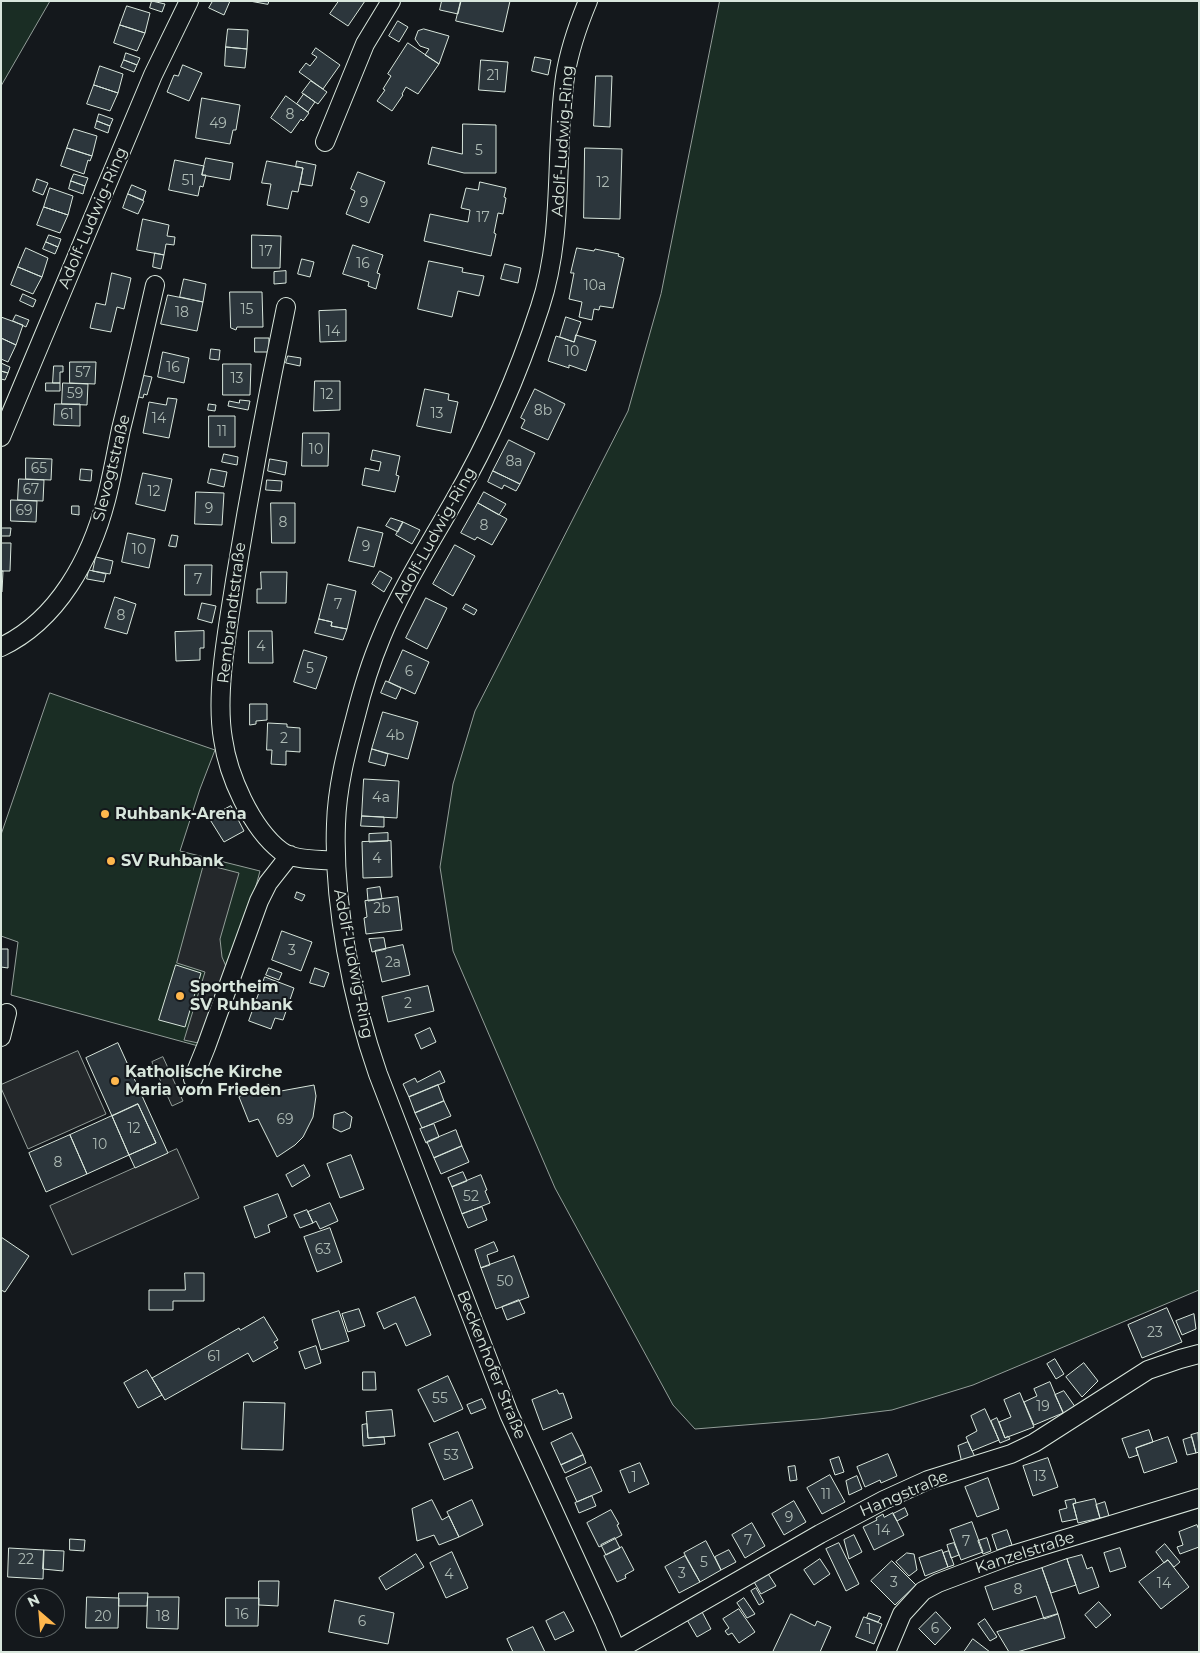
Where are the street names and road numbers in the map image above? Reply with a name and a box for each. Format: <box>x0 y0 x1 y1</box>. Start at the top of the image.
street label: Adolf-Ludwig-Ring <box>548 65 578 217</box>
street label: Adolf-Ludwig-Ring <box>54 144 132 292</box>
street label: Slevogtstraße <box>89 413 135 523</box>
street label: Adolf-Ludwig-Ring <box>390 464 480 606</box>
street label: Rembrandtstraße <box>214 541 250 685</box>
street label: Adolf-Ludwig-Ring <box>329 888 377 1040</box>
street label: Beckenhofer Straße <box>452 1288 530 1442</box>
street label: Hangstraße <box>857 1467 951 1521</box>
street label: Kanzelstraße <box>973 1528 1077 1578</box>

